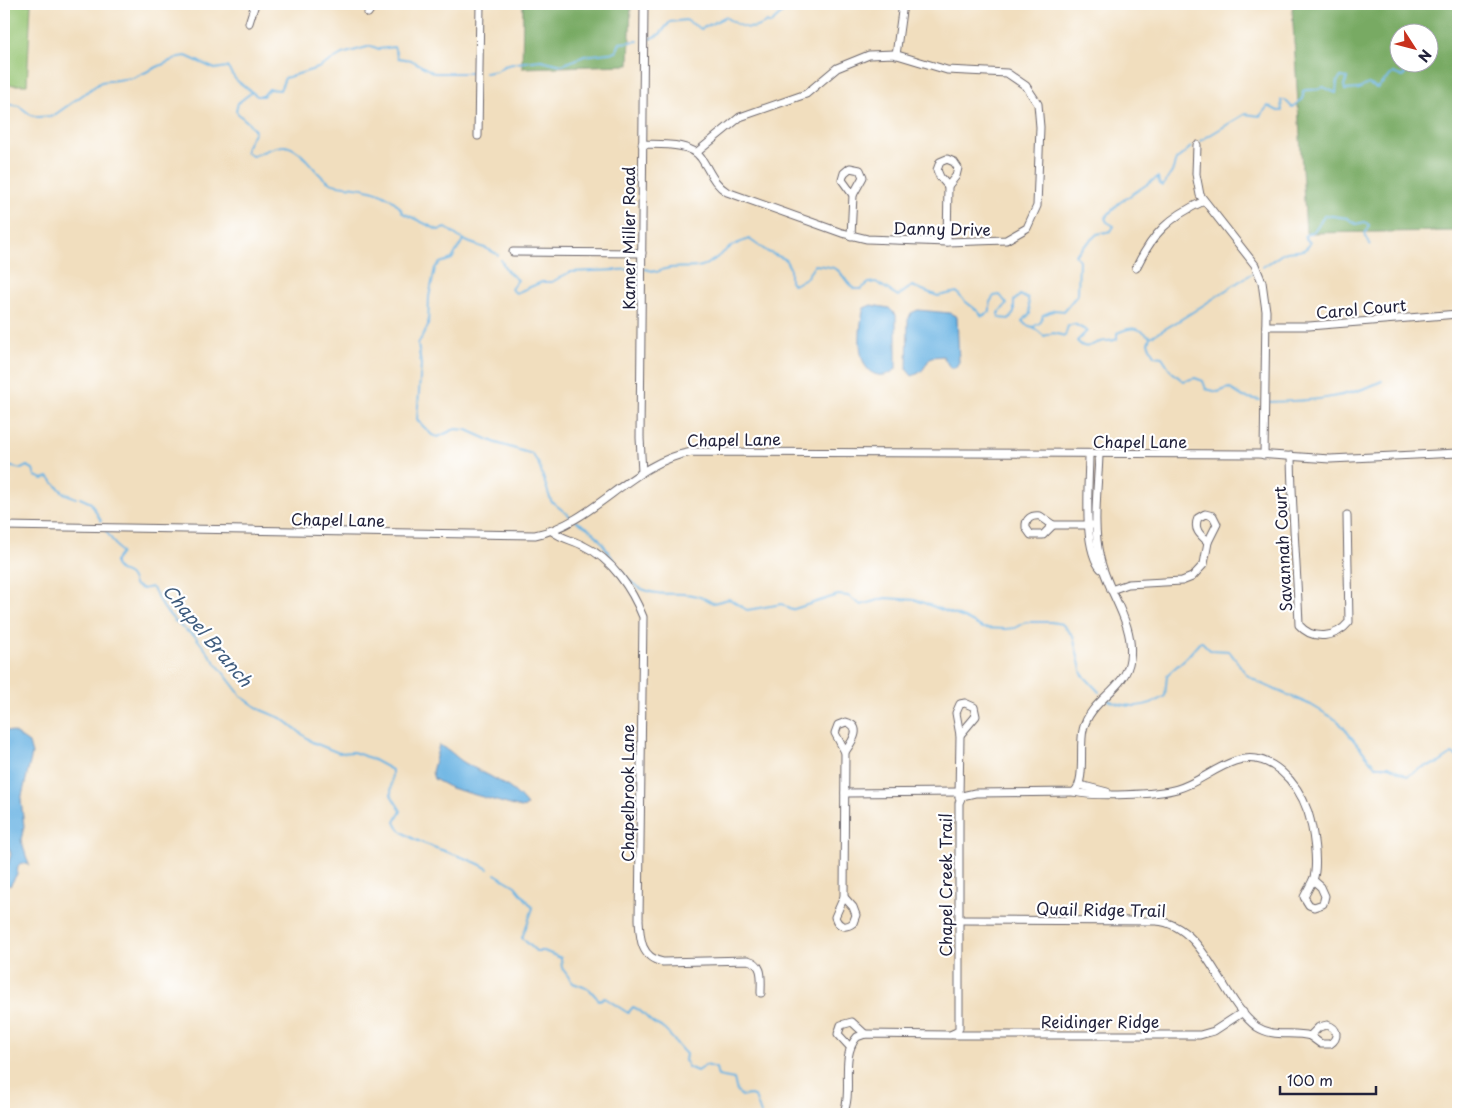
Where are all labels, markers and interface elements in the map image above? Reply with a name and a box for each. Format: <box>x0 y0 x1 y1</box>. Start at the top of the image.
north arrow <box>1390 22 1440 72</box>
text: N <box>1413 45 1437 67</box>
street label: Kamer Miller Road <box>616 166 640 310</box>
street label: Danny Drive <box>893 215 991 241</box>
street label: Carol Court <box>1315 292 1408 324</box>
street label: Chapel Lane <box>687 426 781 452</box>
street label: Chapel Lane <box>1093 429 1187 453</box>
street label: Savannah Court <box>1267 485 1297 612</box>
street label: Chapel Lane <box>291 506 385 532</box>
water label: Chapel Branch <box>157 578 259 693</box>
street label: Chapelbrook Lane <box>615 724 639 862</box>
street label: Chapel Creek Trail <box>933 813 957 957</box>
street label: Quail Ridge Trail <box>1036 896 1166 922</box>
street label: Reidinger Ridge <box>1041 1009 1159 1033</box>
scale bar <box>1280 1063 1376 1095</box>
text: 100 m <box>1287 1068 1333 1091</box>

